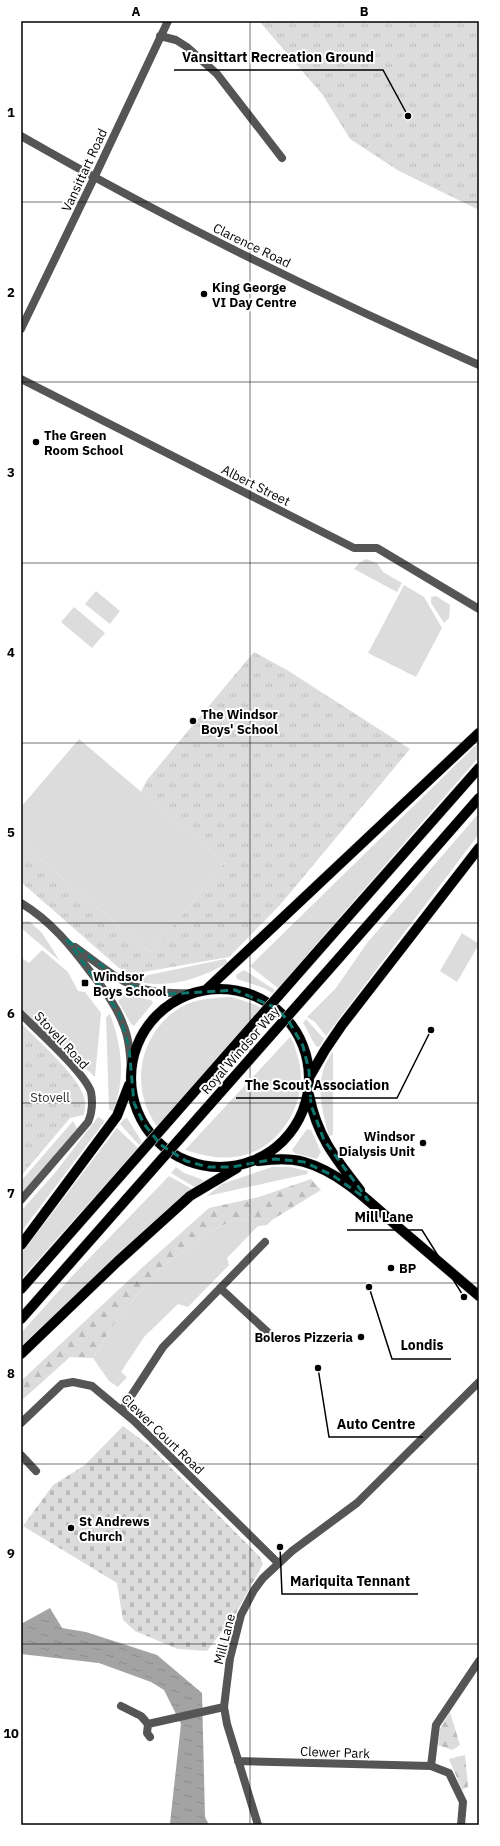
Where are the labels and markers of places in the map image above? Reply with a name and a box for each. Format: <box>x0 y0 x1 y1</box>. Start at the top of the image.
callout: Vansittart Recreation Ground <box>174 44 383 70</box>
place label: King George VI Day Centre <box>212 279 296 311</box>
marker: King George VI Day Centre <box>199 289 209 299</box>
place label: The Green Room School <box>44 427 123 459</box>
marker: The Green Room School <box>31 437 41 447</box>
place label: The Windsor Boys' School <box>201 706 278 738</box>
marker: The Windsor Boys' School <box>188 716 198 726</box>
place label: Windsor Boys School <box>93 968 167 1000</box>
marker: Windsor Boys School <box>80 978 90 988</box>
callout: The Scout Association <box>236 1072 397 1098</box>
place label: Windsor Dialysis Unit <box>339 1128 415 1160</box>
marker: Windsor Dialysis Unit <box>418 1138 428 1148</box>
callout: Mill Lane <box>347 1204 422 1230</box>
place label: BP <box>399 1260 417 1277</box>
marker: BP <box>386 1263 396 1273</box>
place label: Boleros Pizzeria <box>254 1329 353 1346</box>
marker: Boleros Pizzeria <box>356 1332 366 1342</box>
callout: Londis <box>392 1333 451 1359</box>
callout: Auto Centre <box>329 1411 423 1437</box>
place label: St Andrews Church <box>79 1513 150 1545</box>
marker: St Andrews Church <box>66 1523 76 1533</box>
callout: Mariquita Tennant <box>282 1568 418 1594</box>

